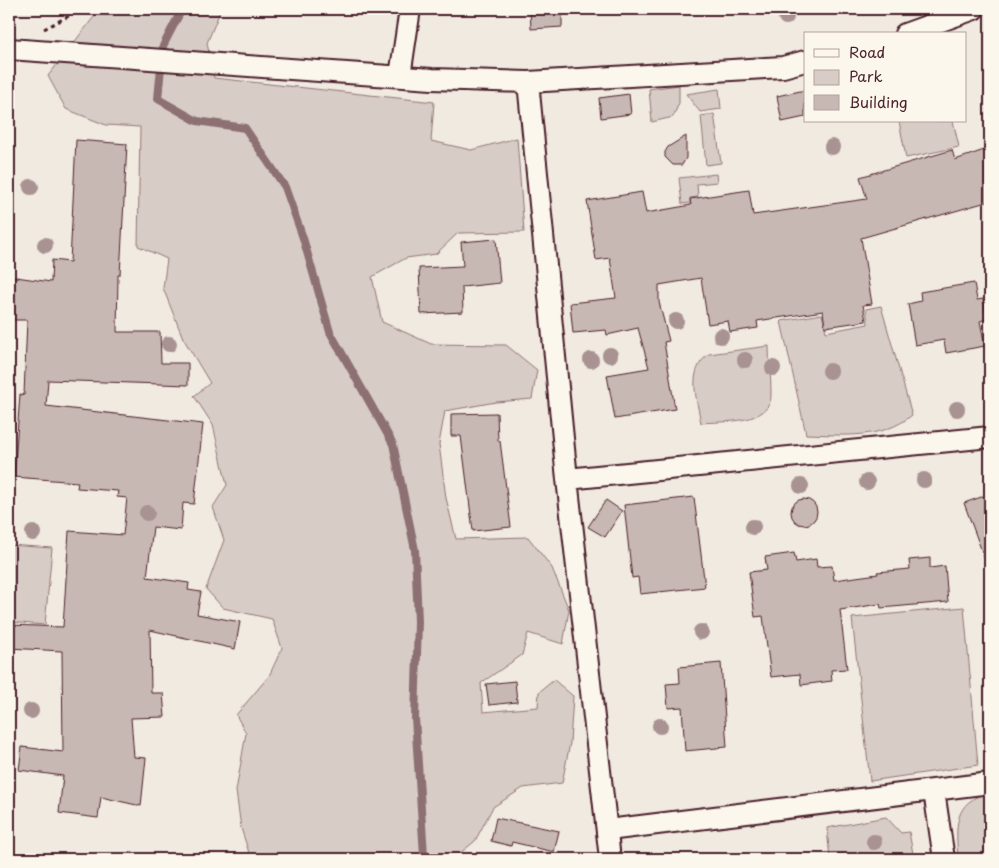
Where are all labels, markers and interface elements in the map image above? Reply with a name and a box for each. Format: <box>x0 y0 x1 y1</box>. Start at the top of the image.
legend <box>804 32 966 122</box>
text: Road <box>849 40 885 63</box>
text: Park <box>849 64 883 87</box>
text: Building <box>849 90 908 113</box>

